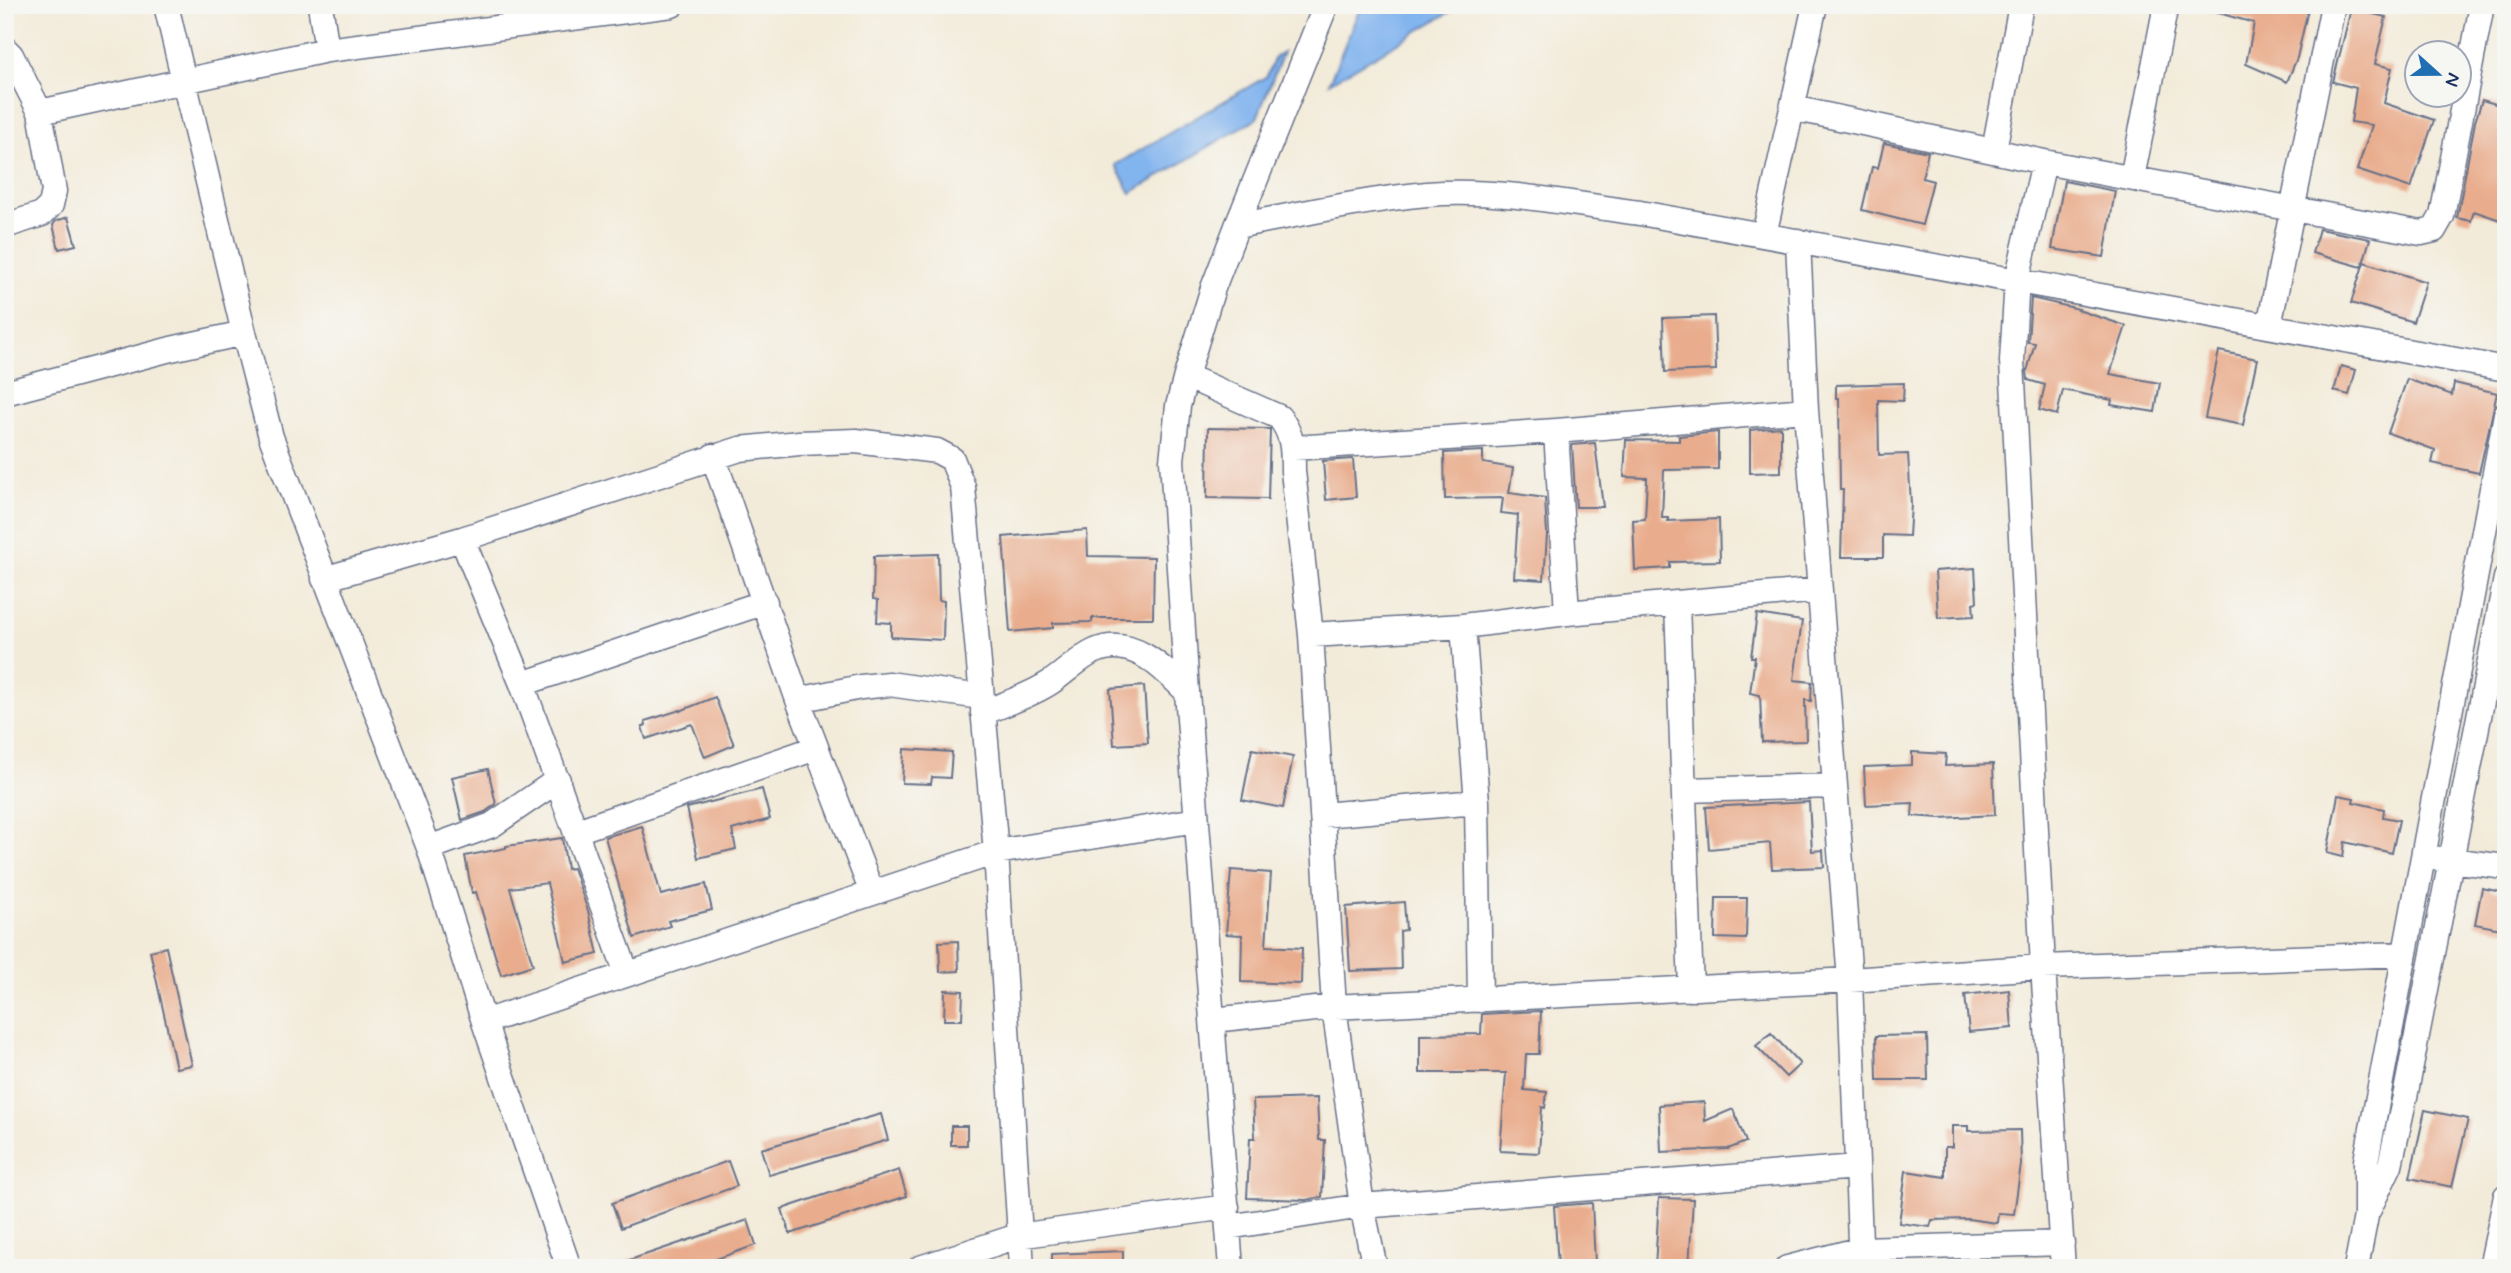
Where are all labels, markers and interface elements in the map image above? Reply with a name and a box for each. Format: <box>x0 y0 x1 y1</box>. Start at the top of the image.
north arrow <box>2402 38 2472 108</box>
text: N <box>2439 69 2466 90</box>

